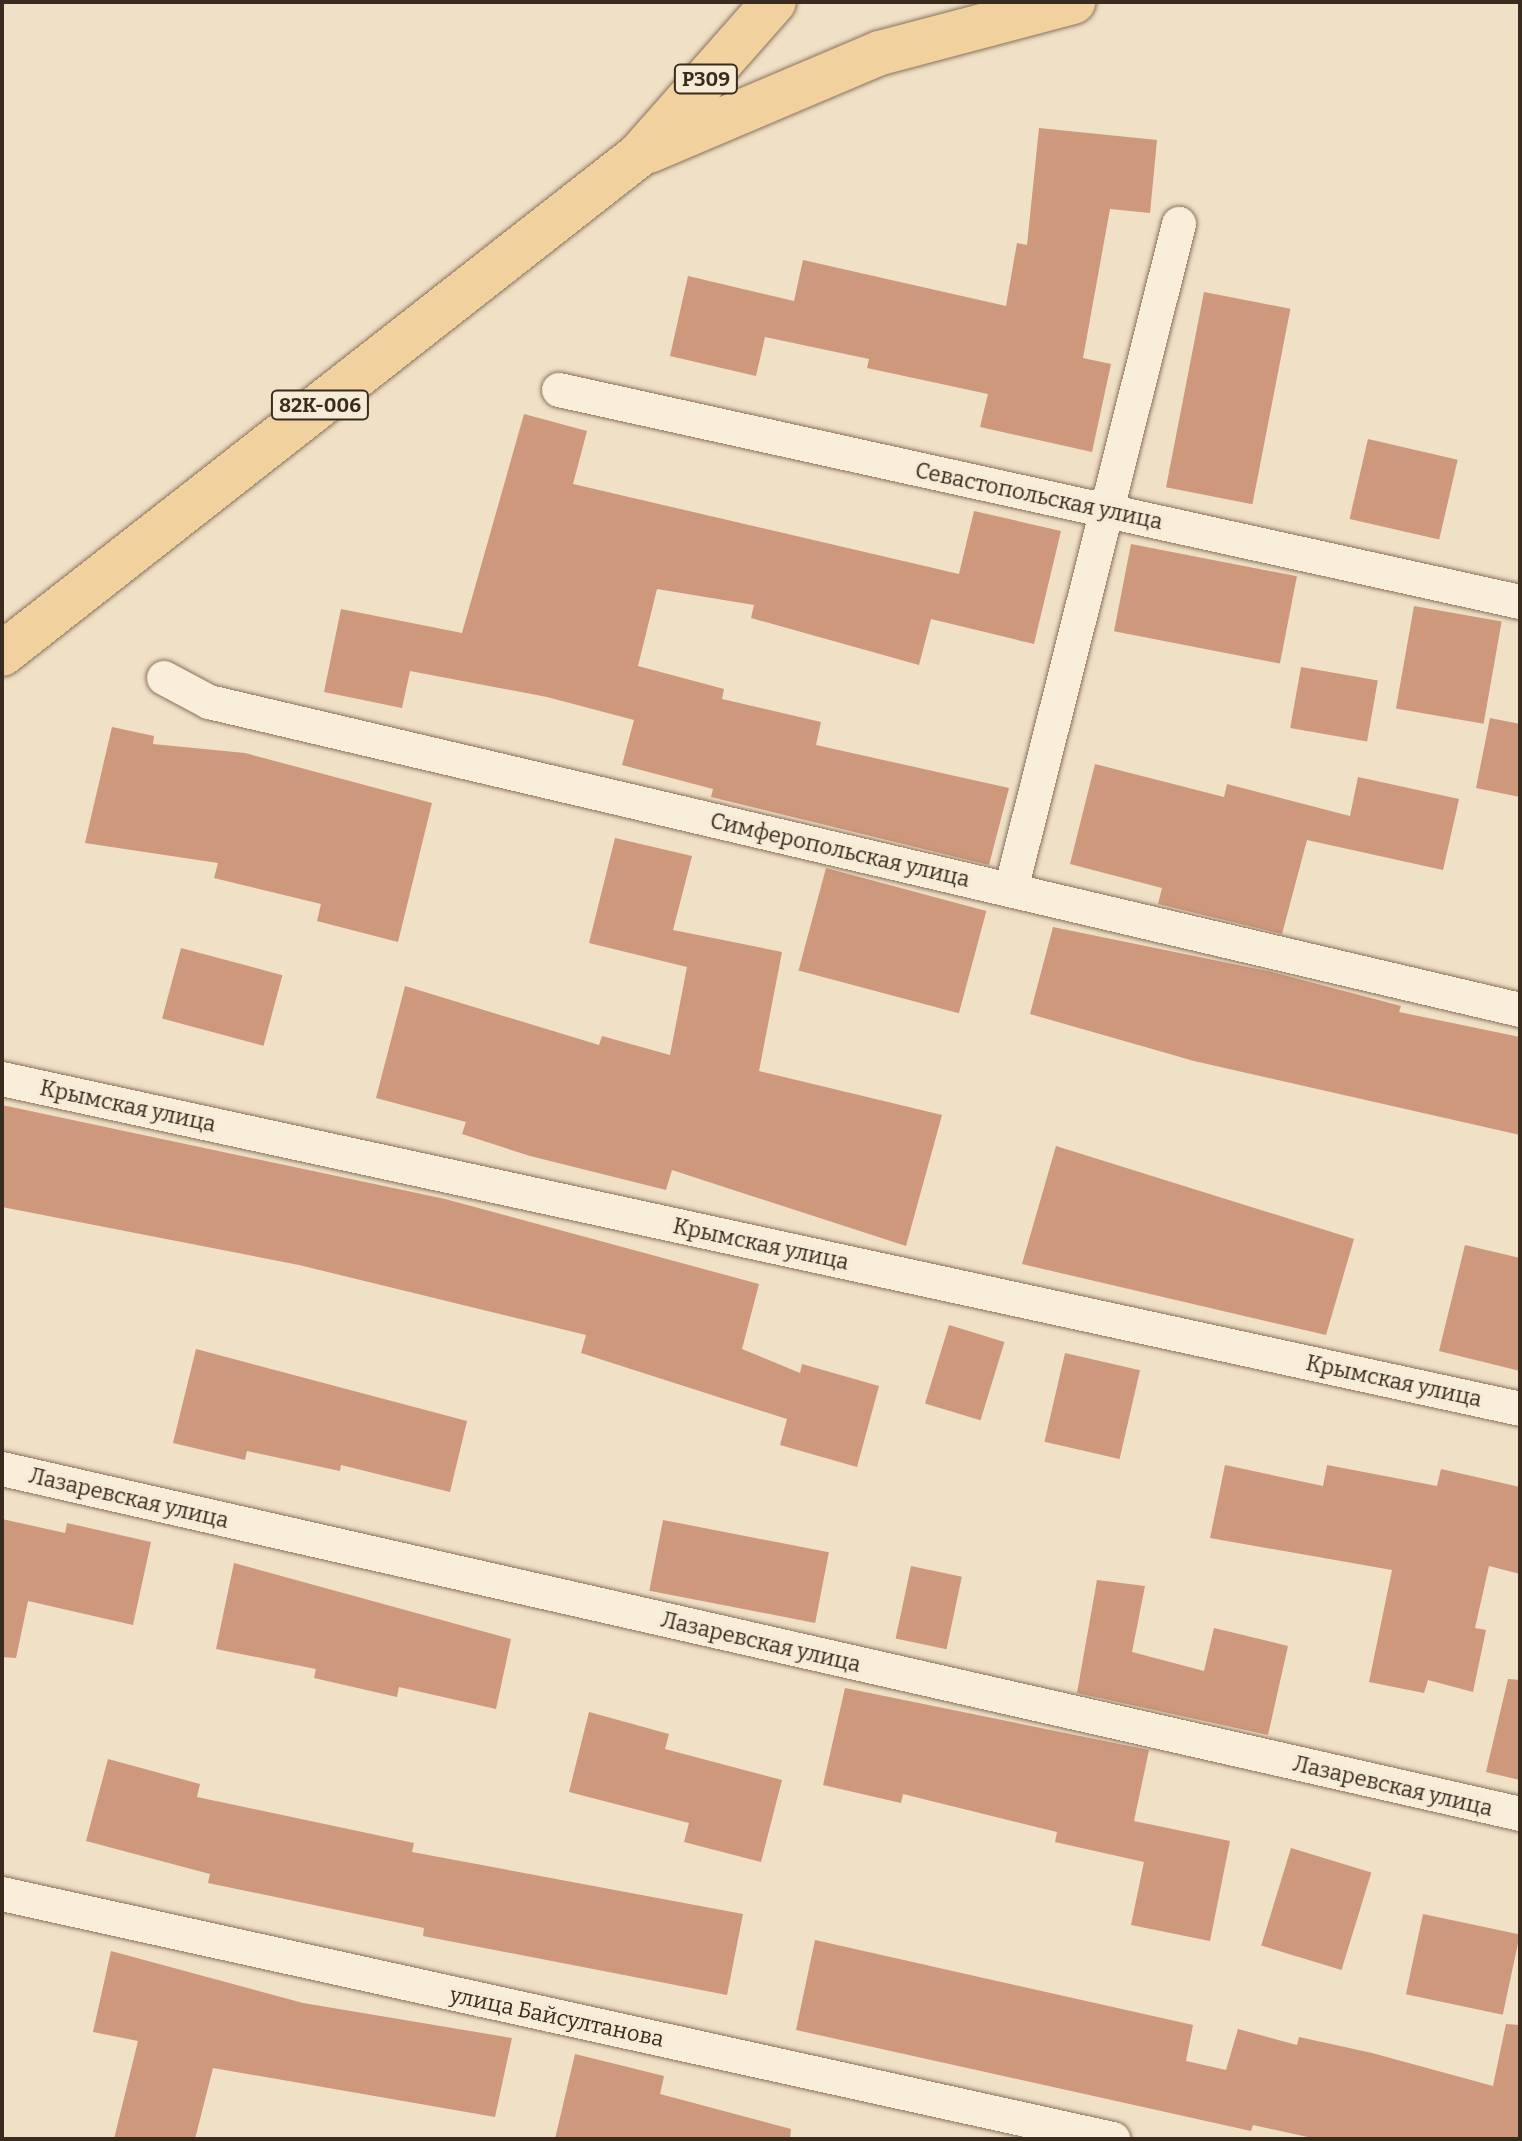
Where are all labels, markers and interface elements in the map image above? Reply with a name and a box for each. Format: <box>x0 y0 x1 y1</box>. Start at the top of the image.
road number: Р309 <box>672 63 740 95</box>
road number: 82К-006 <box>270 389 370 421</box>
street label: Севастопольская улица <box>913 457 1165 535</box>
street label: Симферопольская улица <box>708 807 972 893</box>
street label: Крымская улица <box>38 1074 218 1138</box>
street label: Крымская улица <box>671 1212 851 1276</box>
street label: Крымская улица <box>1304 1349 1484 1413</box>
street label: Лазаревская улица <box>27 1462 231 1534</box>
street label: Лазаревская улица <box>659 1606 863 1678</box>
street label: Лазаревская улица <box>1291 1750 1495 1822</box>
street label: улица Байсултанова <box>448 1981 666 2053</box>

